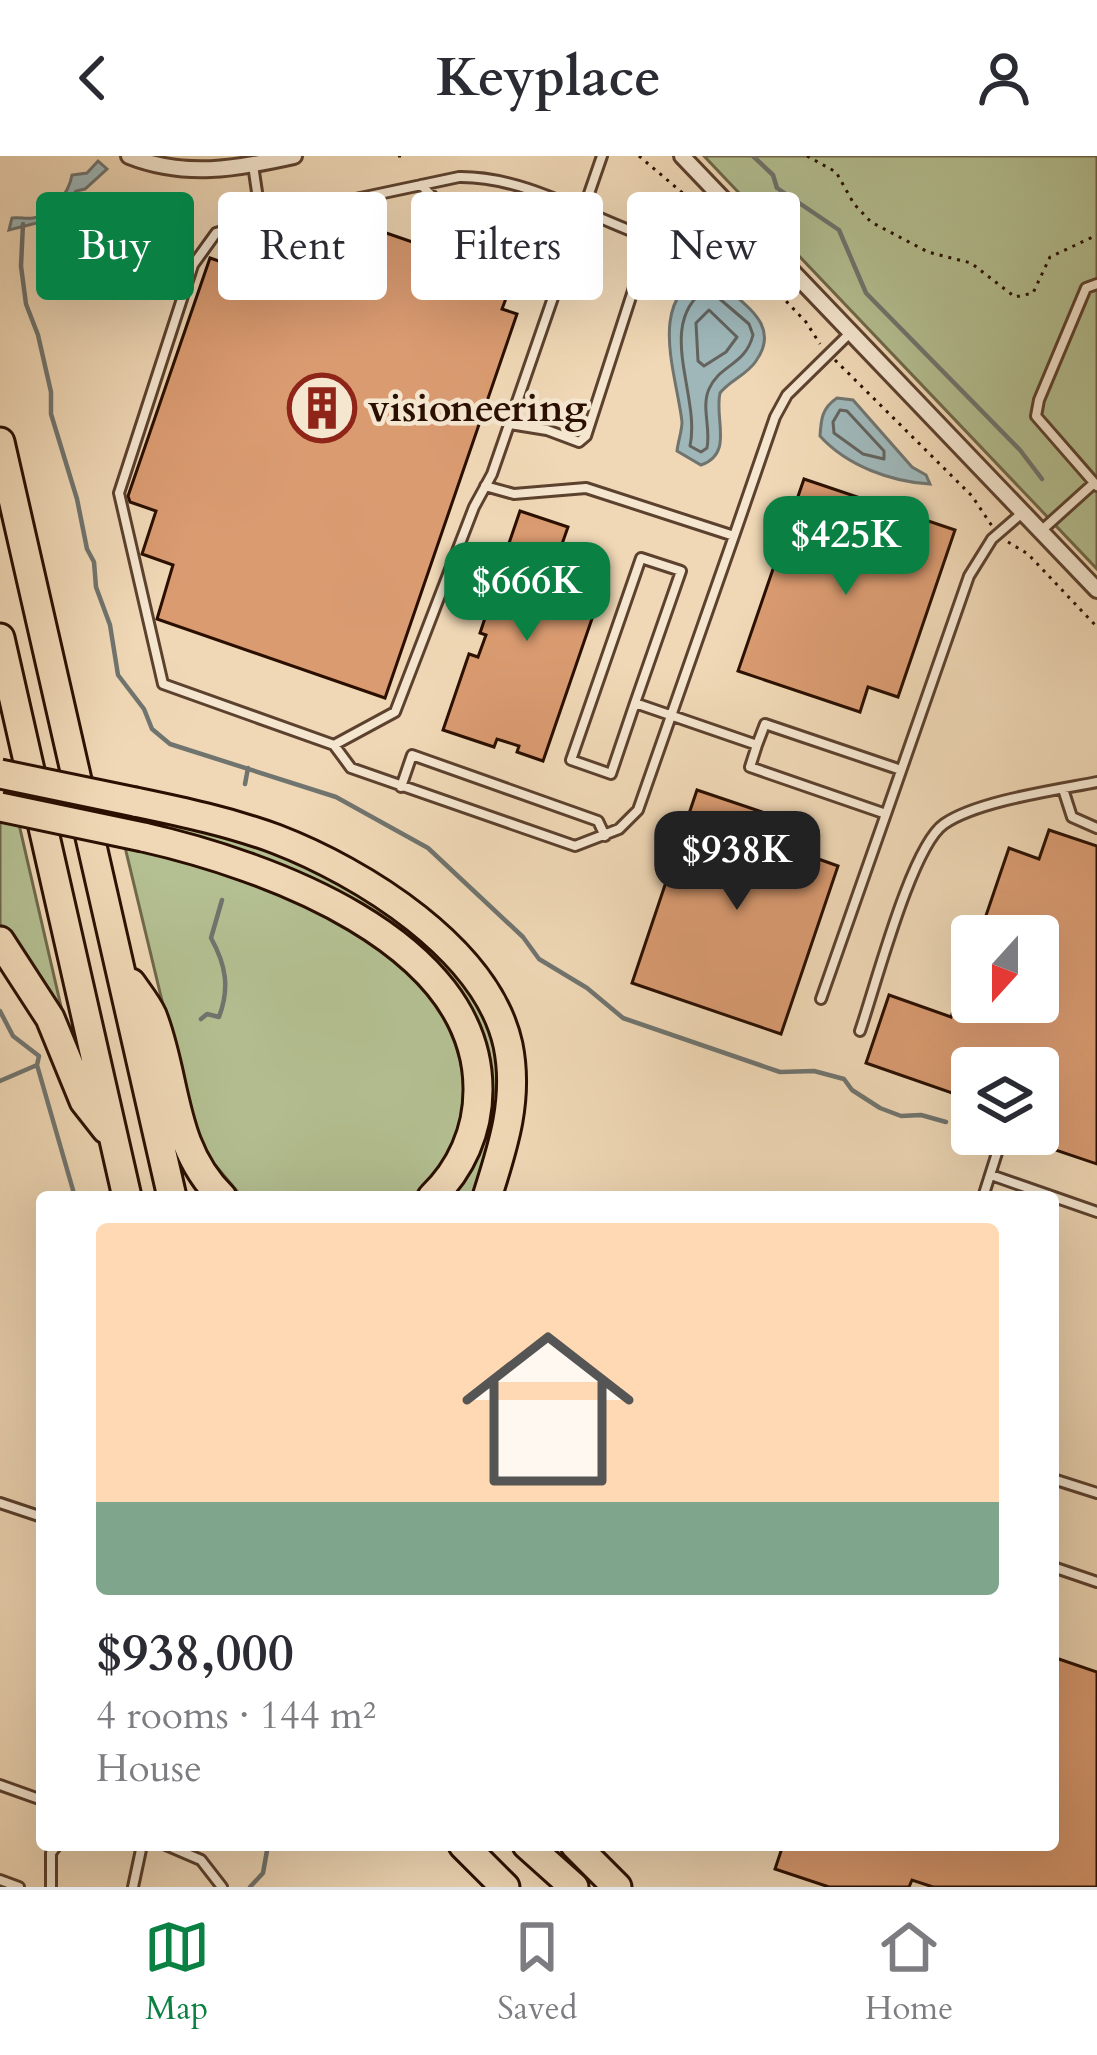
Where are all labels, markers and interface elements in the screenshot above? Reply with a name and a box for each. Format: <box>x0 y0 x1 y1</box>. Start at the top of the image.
text: Keyplace <box>436 42 661 115</box>
icon: back <box>60 45 126 111</box>
icon: person <box>971 45 1037 111</box>
chip: Buy <box>36 192 194 300</box>
chip: Rent <box>218 192 387 300</box>
chip: Filters <box>411 192 603 300</box>
chip: New <box>627 192 800 300</box>
building icon: visioneering <box>287 373 357 443</box>
place label: visioneering <box>368 382 588 435</box>
pin: $425K <box>762 496 930 598</box>
text: $425K <box>790 508 902 561</box>
pin: $666K <box>443 542 611 644</box>
text: $666K <box>471 554 583 607</box>
pin: $938K <box>653 811 821 913</box>
text: $938K <box>681 823 793 876</box>
north arrow <box>951 915 1059 1023</box>
map controls <box>951 915 1059 1155</box>
button: layers <box>951 1047 1059 1155</box>
icon: home <box>440 1301 656 1517</box>
text: $938,000 <box>96 1619 294 1689</box>
text: 4 rooms · 144 m² <box>96 1689 376 1742</box>
text: House <box>96 1742 202 1795</box>
tab: Map <box>144 1914 210 2031</box>
tab: Saved <box>497 1914 577 2031</box>
tab: Home <box>865 1914 953 2031</box>

